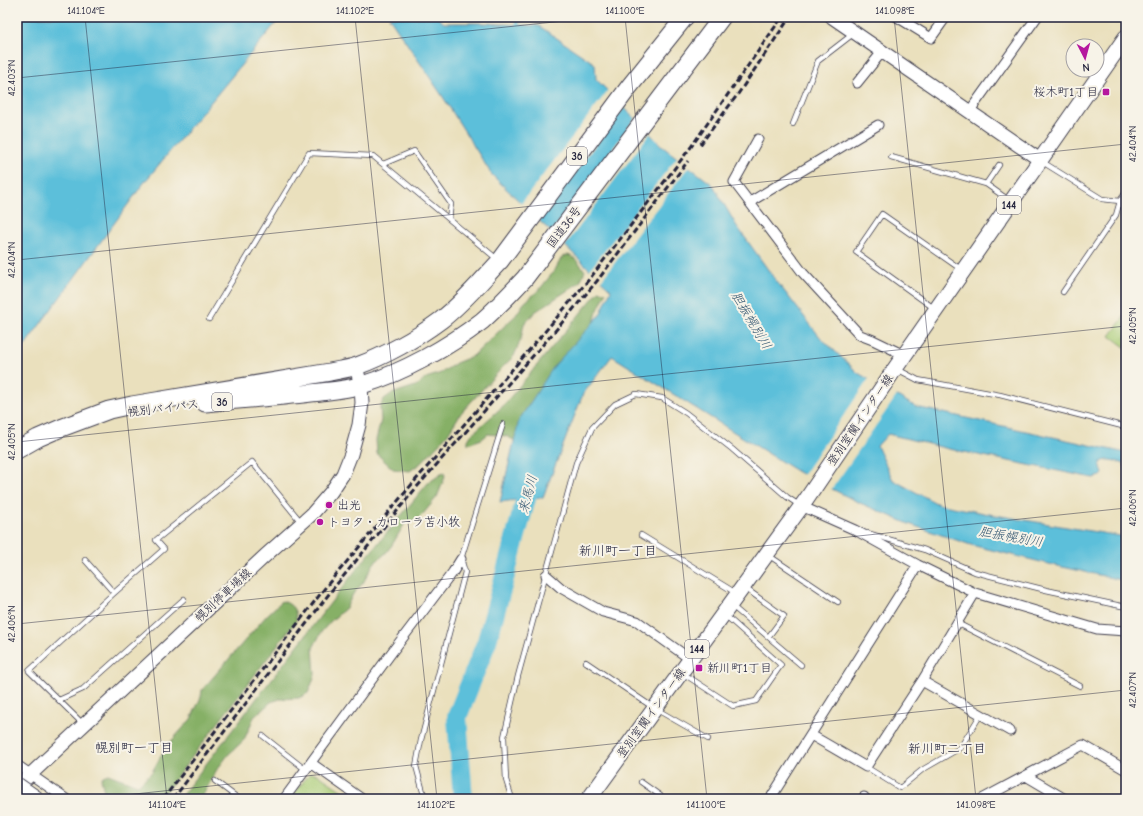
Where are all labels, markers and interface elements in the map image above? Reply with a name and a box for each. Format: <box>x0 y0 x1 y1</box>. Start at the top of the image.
text: 141.104°E <box>67 5 105 17</box>
text: 141.102°E <box>336 5 374 17</box>
text: 141.100°E <box>606 5 644 17</box>
text: 141.098°E <box>875 5 915 17</box>
north arrow <box>1065 38 1105 78</box>
text: 42.403°N <box>6 60 18 96</box>
text: N <box>1082 61 1090 74</box>
place label: 桜木町1丁目 <box>1033 85 1098 99</box>
marker: 桜木町1丁目 <box>1101 87 1111 97</box>
text: 42.404°N <box>1127 126 1139 162</box>
road number: 36 <box>567 147 587 165</box>
road number: 144 <box>997 196 1021 214</box>
street label: 国道36号 <box>544 203 584 251</box>
text: 42.404°N <box>6 242 18 278</box>
water label: 胆振幌別川 <box>728 289 775 352</box>
text: 42.405°N <box>1127 308 1139 345</box>
street label: 登別室蘭インター線 <box>824 372 896 468</box>
road number: 36 <box>212 393 232 411</box>
street label: 幌別バイパス <box>127 397 199 419</box>
text: 42.405°N <box>6 424 18 461</box>
water label: 来馬川 <box>515 473 540 515</box>
text: 42.406°N <box>1127 490 1139 527</box>
place label: 出光 <box>337 498 361 512</box>
marker: 出光 <box>324 500 334 510</box>
place label: トヨタ・カローラ苫小牧 <box>328 515 460 529</box>
marker: トヨタ・カローラ苫小牧 <box>315 517 325 527</box>
water label: 胆振幌別川 <box>978 523 1044 550</box>
district label: 新川町一丁目 <box>579 543 657 558</box>
street label: 幌別停車場線 <box>192 565 254 625</box>
text: 42.406°N <box>6 606 18 643</box>
road number: 144 <box>685 640 709 658</box>
place label: 新川町1丁目 <box>707 661 772 675</box>
marker: 新川町1丁目 <box>694 663 704 673</box>
street label: 登別室蘭インター線 <box>614 665 688 761</box>
text: 42.407°N <box>1127 672 1139 708</box>
district label: 幌別町一丁目 <box>95 740 173 755</box>
district label: 新川町二丁目 <box>908 741 986 756</box>
text: 141.104°E <box>148 799 186 811</box>
text: 141.102°E <box>417 799 455 811</box>
text: 141.100°E <box>687 799 725 811</box>
text: 141.098°E <box>956 799 996 811</box>

